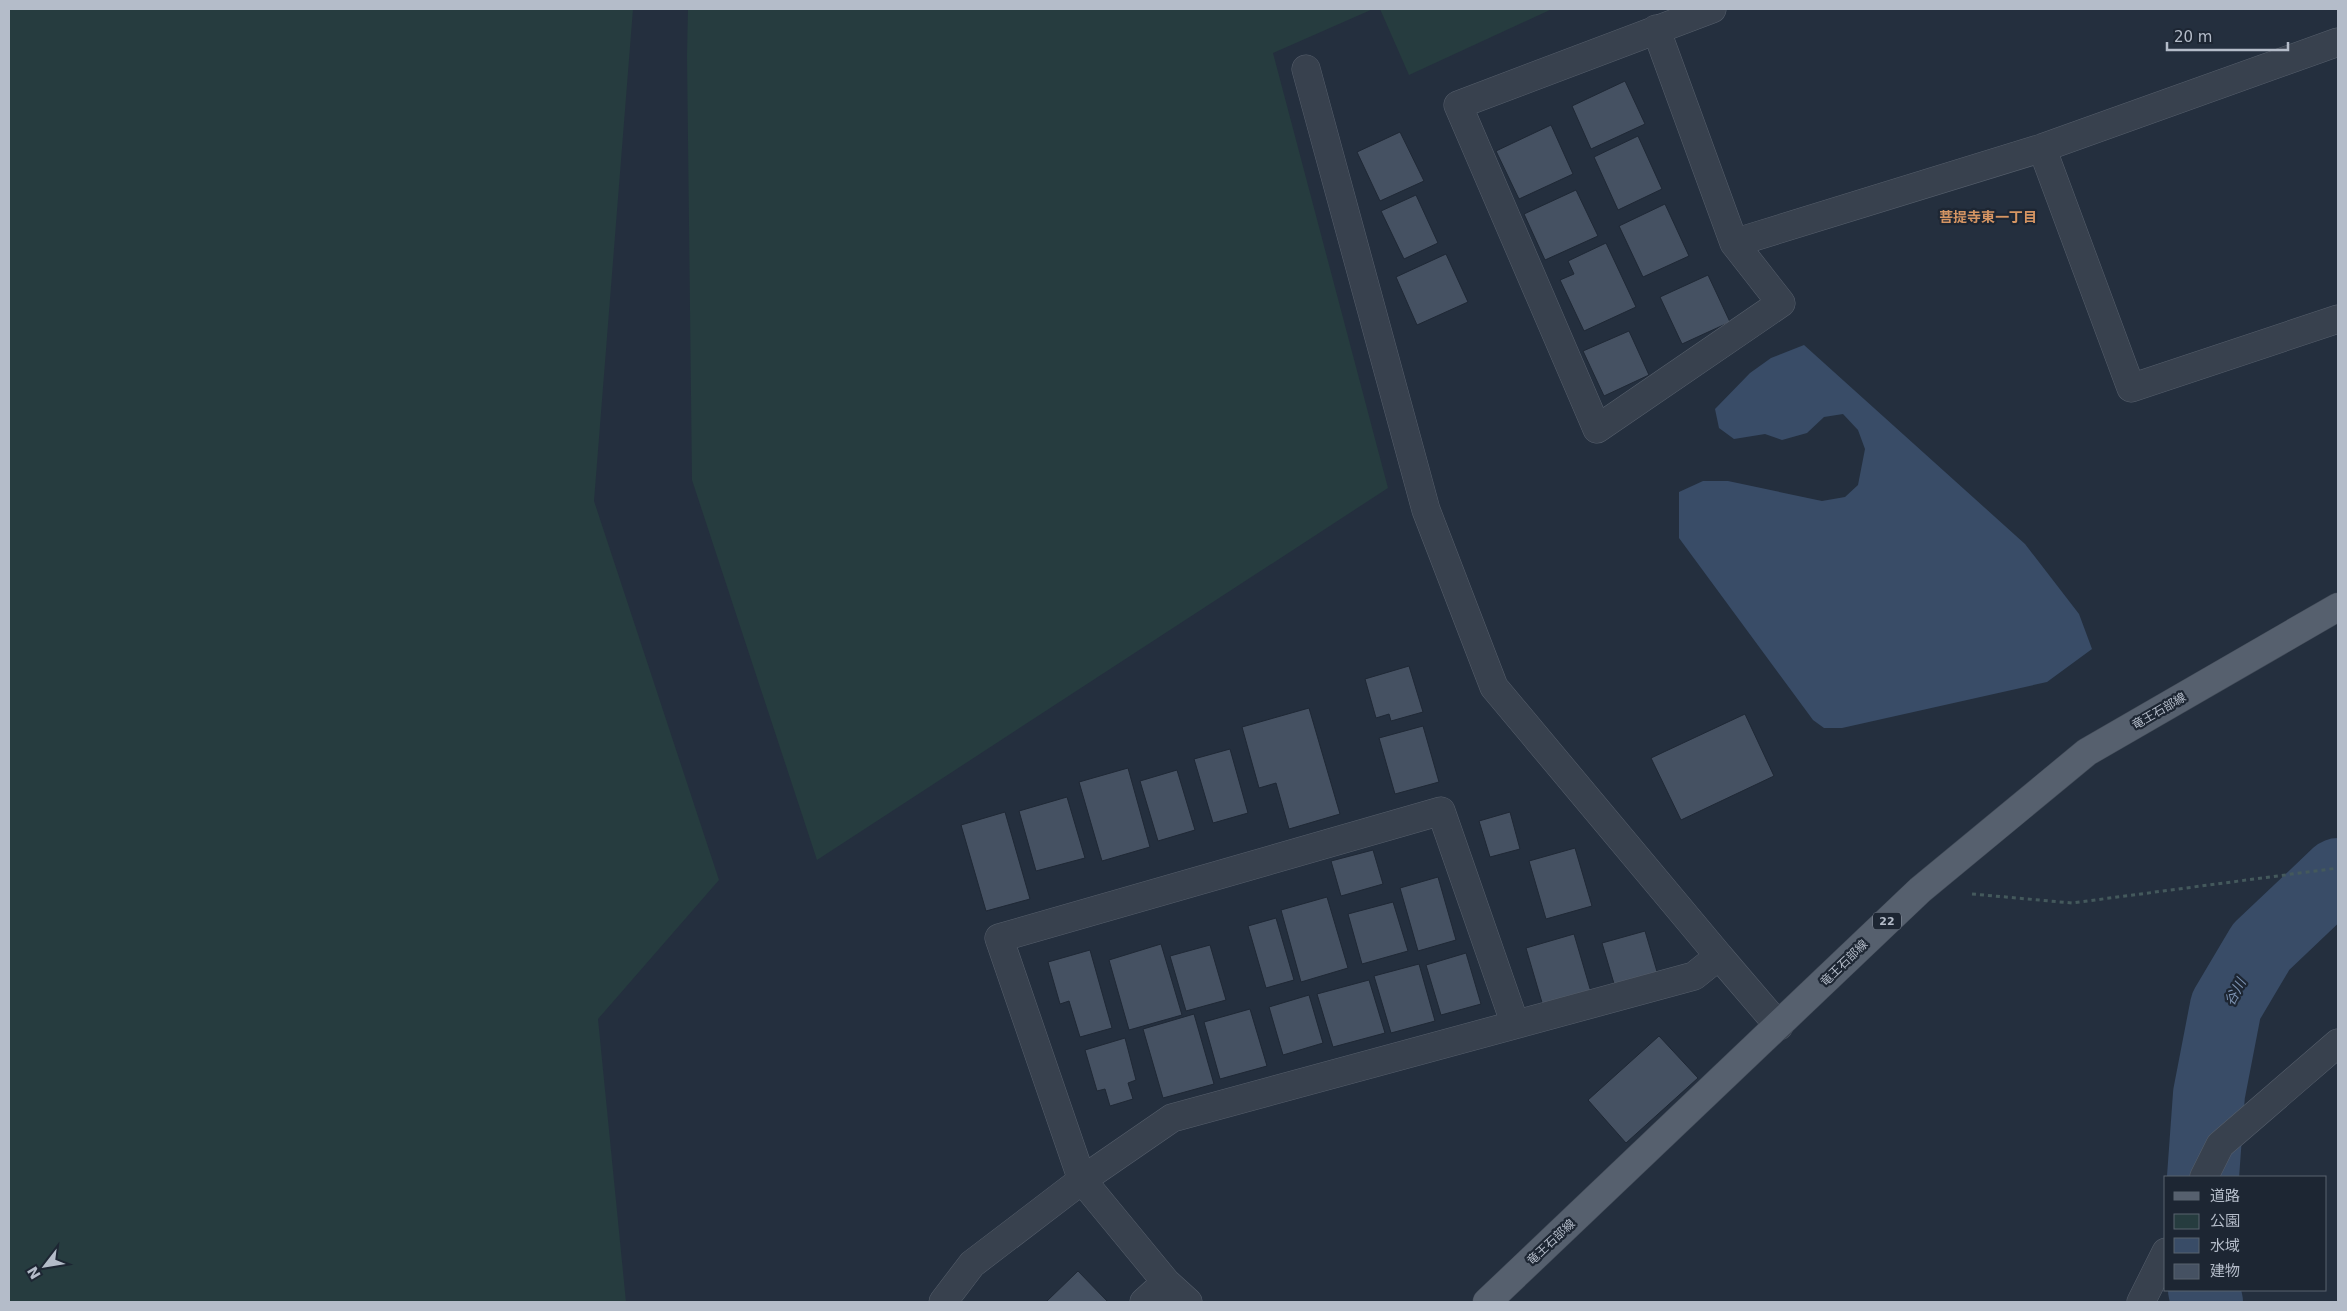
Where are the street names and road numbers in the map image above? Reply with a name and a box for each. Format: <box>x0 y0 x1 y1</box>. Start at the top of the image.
street label: 竜王石部線 <box>2130 690 2188 732</box>
road number: 22 <box>1873 912 1901 929</box>
street label: 竜王石部線 <box>1818 937 1870 989</box>
street label: 竜王石部線 <box>1524 1216 1578 1268</box>

